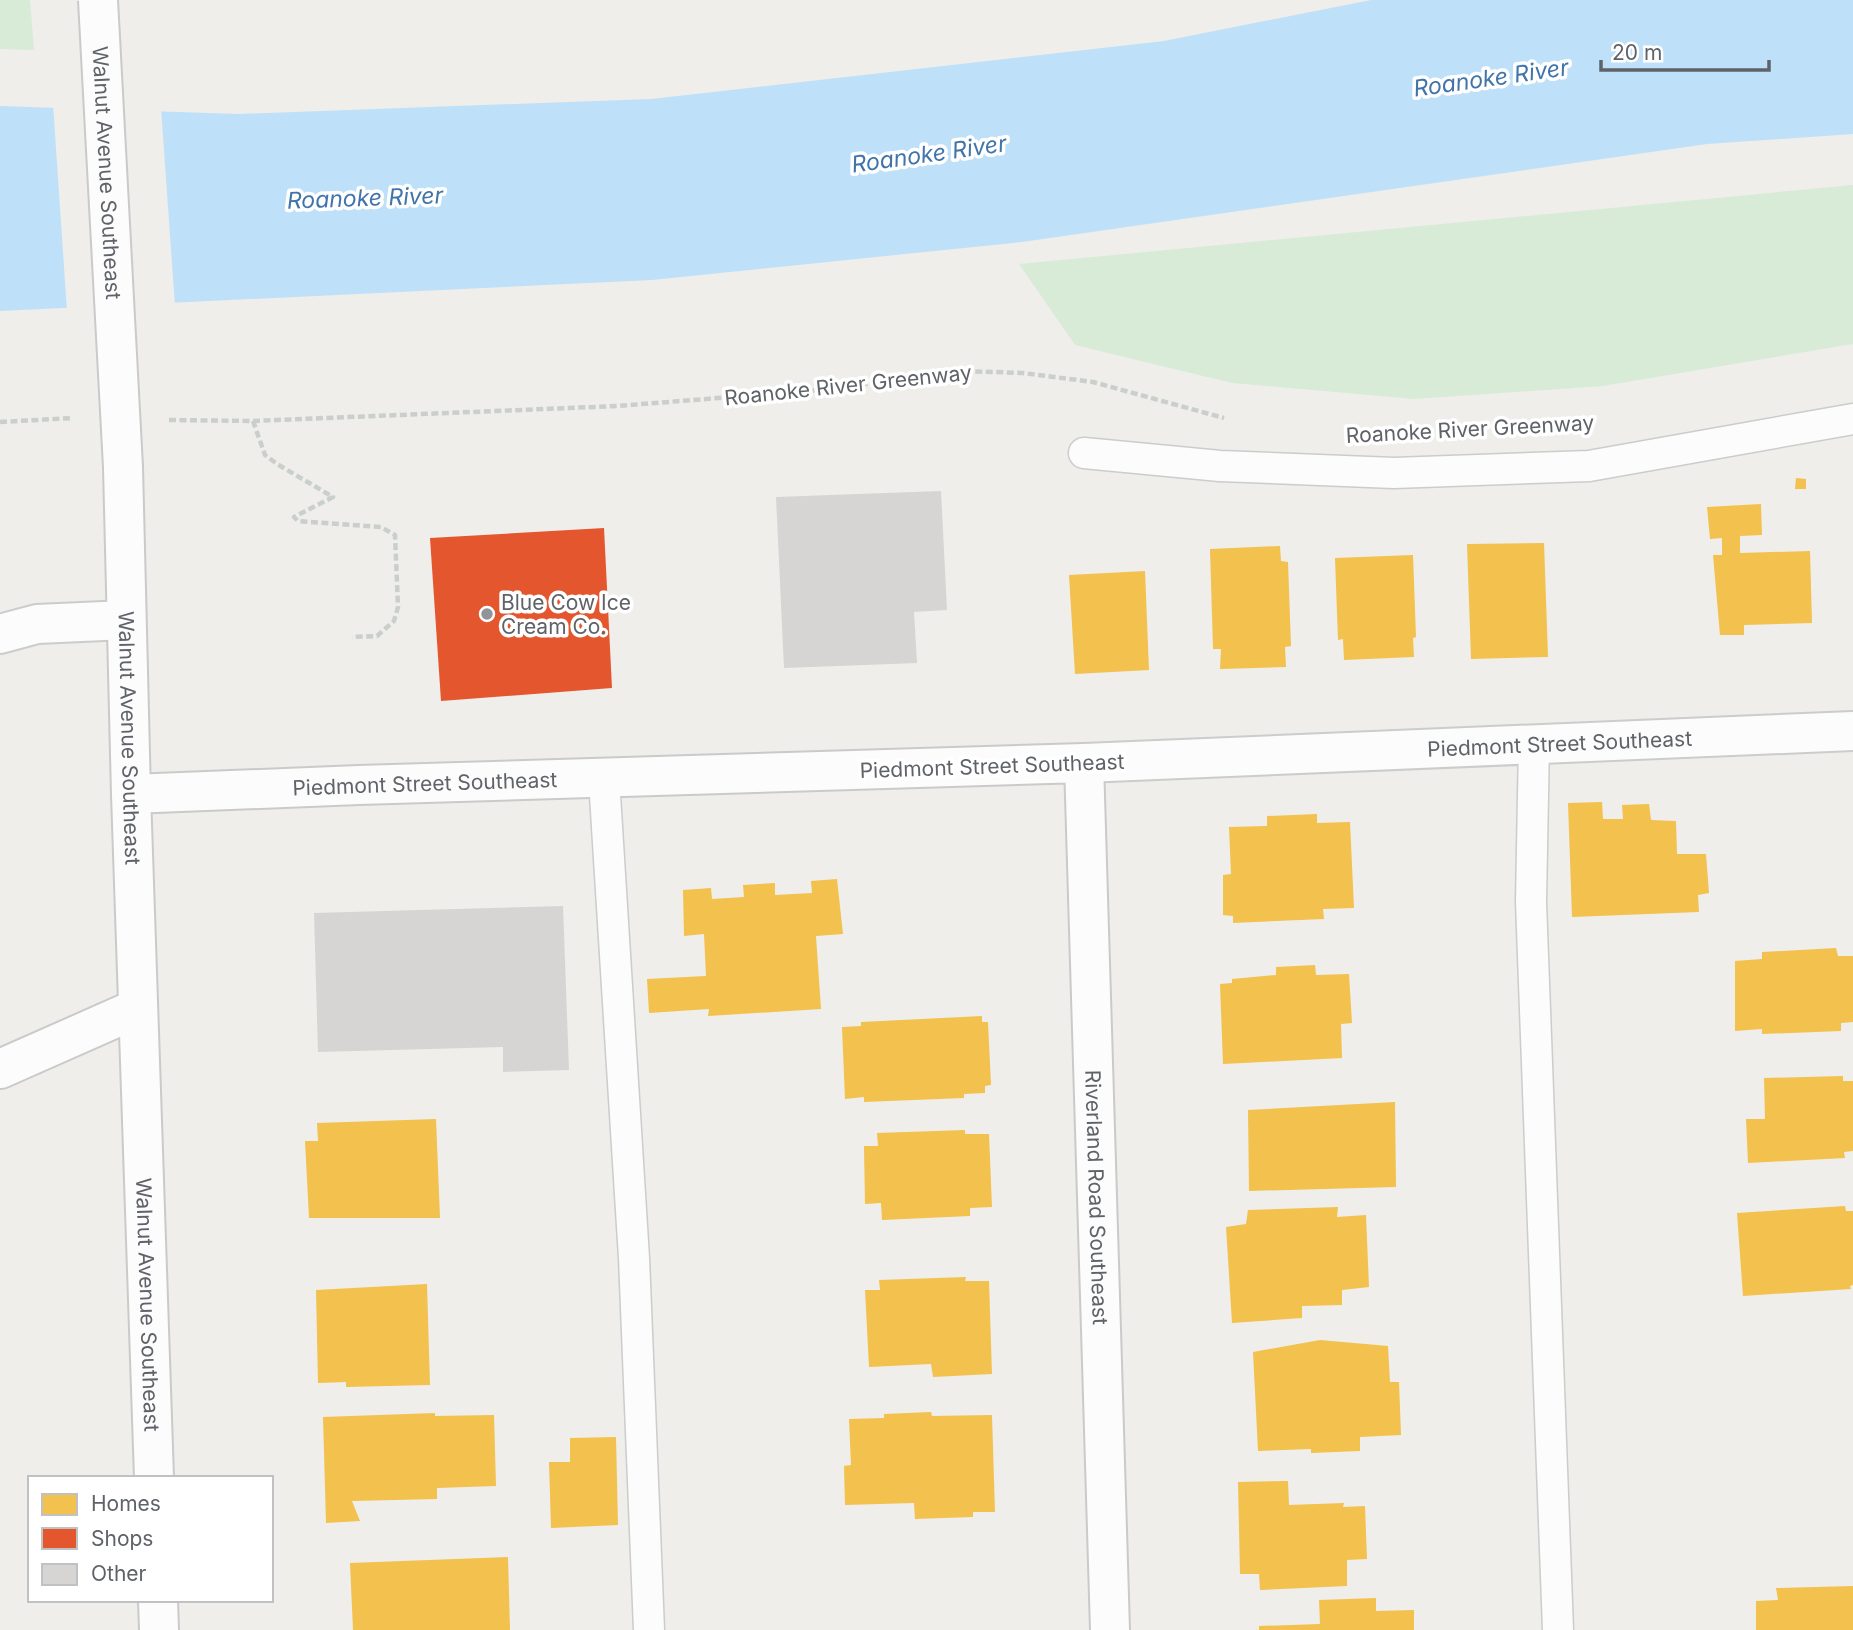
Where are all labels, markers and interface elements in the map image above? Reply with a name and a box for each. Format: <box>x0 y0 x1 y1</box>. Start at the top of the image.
scale bar <box>1601 28 1769 72</box>
text: 20 m <box>1612 40 1662 65</box>
street label: Walnut Avenue Southeast <box>88 45 127 300</box>
water label: Roanoke River <box>1412 53 1572 103</box>
water label: Roanoke River <box>850 129 1010 179</box>
water label: Roanoke River <box>286 181 445 215</box>
street label: Roanoke River Greenway <box>723 360 973 410</box>
street label: Roanoke River Greenway <box>1345 410 1595 448</box>
place label: Blue Cow Ice Cream Co. <box>501 590 631 639</box>
marker: Blue Cow Ice Cream Co. <box>479 606 495 622</box>
street label: Walnut Avenue Southeast <box>114 611 146 865</box>
street label: Piedmont Street Southeast <box>1427 725 1693 761</box>
street label: Piedmont Street Southeast <box>859 749 1125 783</box>
street label: Piedmont Street Southeast <box>292 766 558 800</box>
street label: Riverland Road Southeast <box>1081 1069 1113 1325</box>
street label: Walnut Avenue Southeast <box>131 1177 165 1432</box>
legend <box>28 1476 273 1602</box>
text: Homes <box>91 1491 161 1516</box>
text: Shops <box>91 1526 153 1551</box>
text: Other <box>91 1561 147 1586</box>

